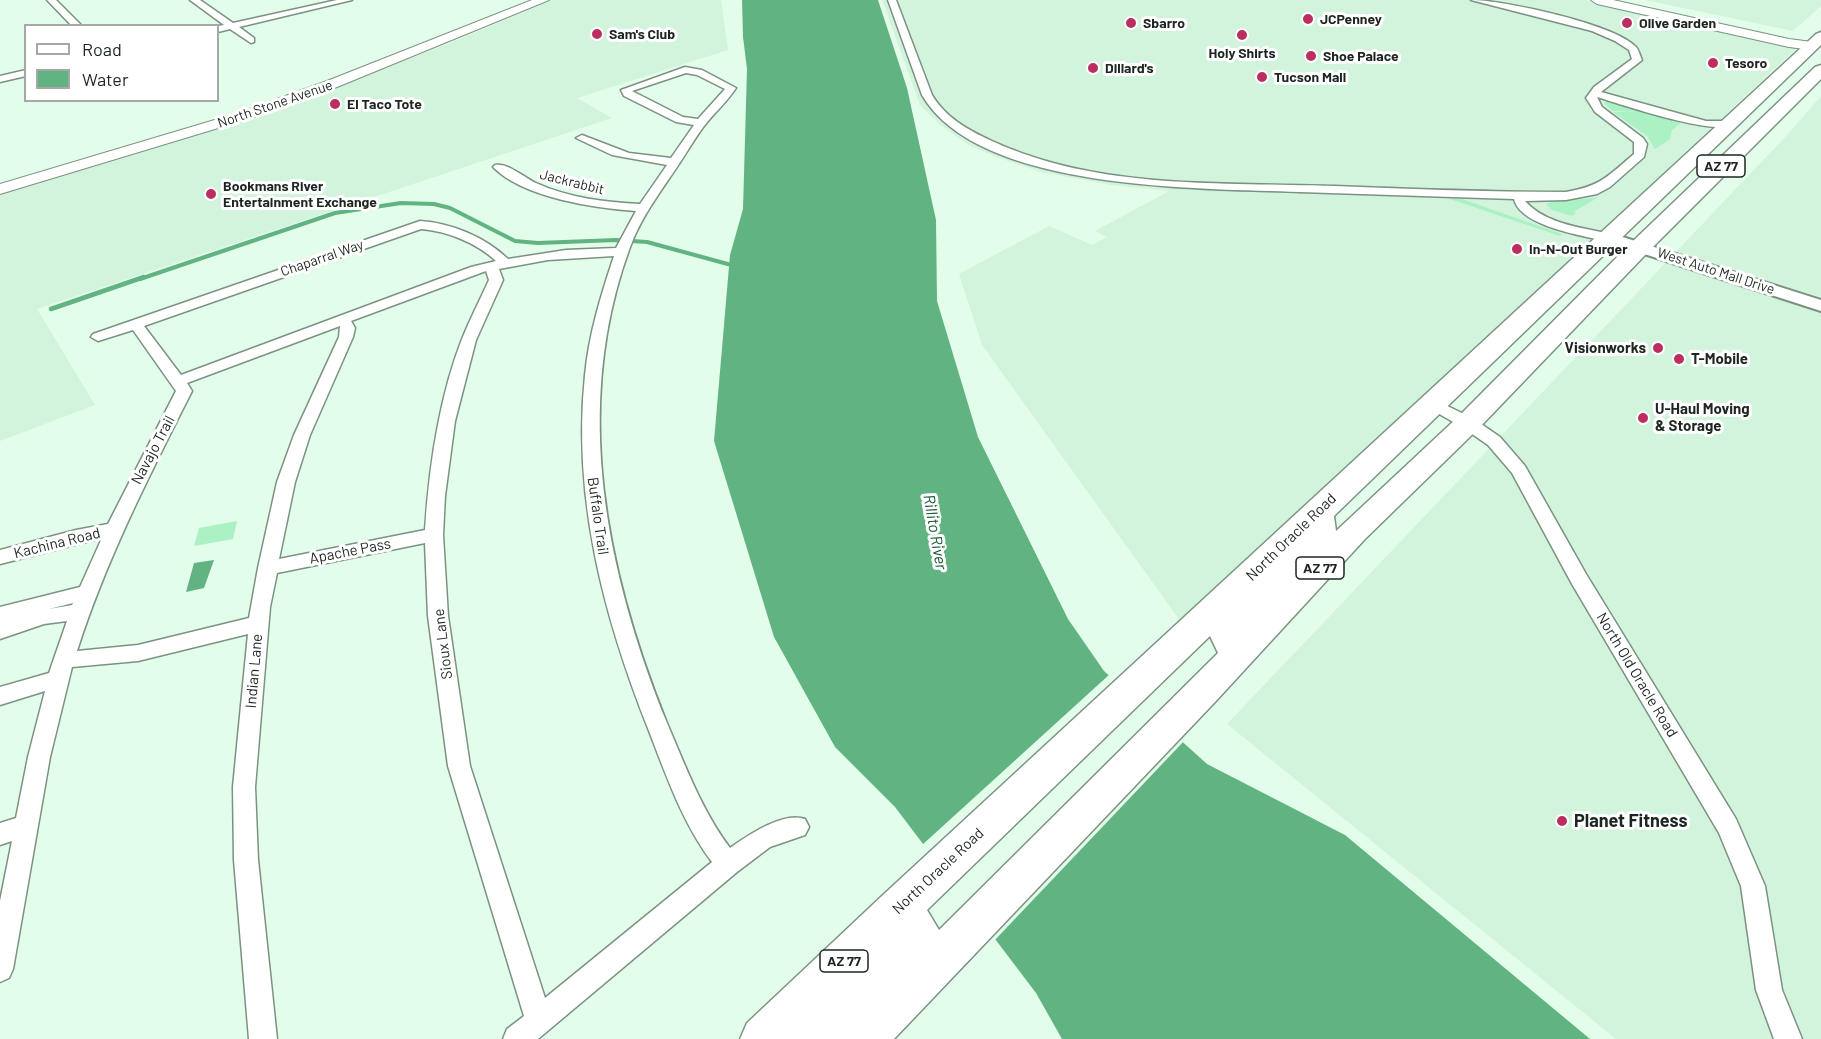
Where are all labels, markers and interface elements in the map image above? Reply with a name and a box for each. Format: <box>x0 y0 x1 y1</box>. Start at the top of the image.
place label: JCPenney <box>1320 11 1382 27</box>
marker: JCPenney <box>1301 12 1315 26</box>
place label: Sbarro <box>1143 15 1185 31</box>
place label: Olive Garden <box>1639 15 1716 31</box>
marker: Sbarro <box>1124 16 1138 30</box>
marker: Olive Garden <box>1620 16 1634 30</box>
legend <box>24 24 219 102</box>
place label: Sam's Club <box>609 26 675 42</box>
marker: Sam's Club <box>590 27 604 41</box>
marker: Holy Shirts <box>1235 28 1249 42</box>
text: Road <box>82 38 122 60</box>
place label: Holy Shirts <box>1208 45 1276 61</box>
place label: Shoe Palace <box>1323 48 1399 64</box>
marker: Shoe Palace <box>1304 49 1318 63</box>
place label: Tesoro <box>1725 55 1767 71</box>
marker: Tesoro <box>1706 56 1720 70</box>
place label: Dillard's <box>1105 60 1154 76</box>
marker: Dillard's <box>1086 61 1100 75</box>
text: Water <box>82 68 129 90</box>
place label: Tucson Mall <box>1274 69 1346 85</box>
marker: Tucson Mall <box>1255 70 1269 84</box>
street label: North Stone Avenue <box>215 76 335 132</box>
place label: El Taco Tote <box>347 96 422 112</box>
marker: El Taco Tote <box>328 97 342 111</box>
road number: AZ 77 <box>1697 155 1745 177</box>
street label: Jackrabbit <box>538 166 606 198</box>
place label: Bookmans River Entertainment Exchange <box>223 178 377 210</box>
marker: Bookmans River Entertainment Exchange <box>204 187 218 201</box>
street label: Chaparral Way <box>278 236 366 280</box>
place label: In-N-Out Burger <box>1529 241 1628 257</box>
marker: In-N-Out Burger <box>1510 242 1524 256</box>
street label: West Auto Mall Drive <box>1655 244 1777 298</box>
place label: Visionworks <box>1565 339 1646 357</box>
marker: Visionworks <box>1651 341 1665 355</box>
place label: T-Mobile <box>1691 350 1748 368</box>
marker: T-Mobile <box>1672 352 1686 366</box>
place label: U-Haul Moving & Storage <box>1655 400 1750 435</box>
marker: U-Haul Moving & Storage <box>1636 411 1650 425</box>
street label: Navajo Trail <box>127 413 179 487</box>
street label: Buffalo Trail <box>584 476 612 556</box>
street label: North Oracle Road <box>1242 489 1340 585</box>
water label: Rillito River <box>919 493 951 571</box>
street label: Kachina Road <box>12 524 102 562</box>
street label: Apache Pass <box>308 534 392 568</box>
road number: AZ 77 <box>1296 557 1344 579</box>
street label: Sioux Lane <box>430 608 456 680</box>
street label: North Old Oracle Road <box>1593 609 1681 741</box>
street label: Indian Lane <box>242 633 266 709</box>
place label: Planet Fitness <box>1574 810 1687 832</box>
marker: Planet Fitness <box>1555 814 1569 828</box>
street label: North Oracle Road <box>889 824 987 918</box>
road number: AZ 77 <box>820 950 868 972</box>

